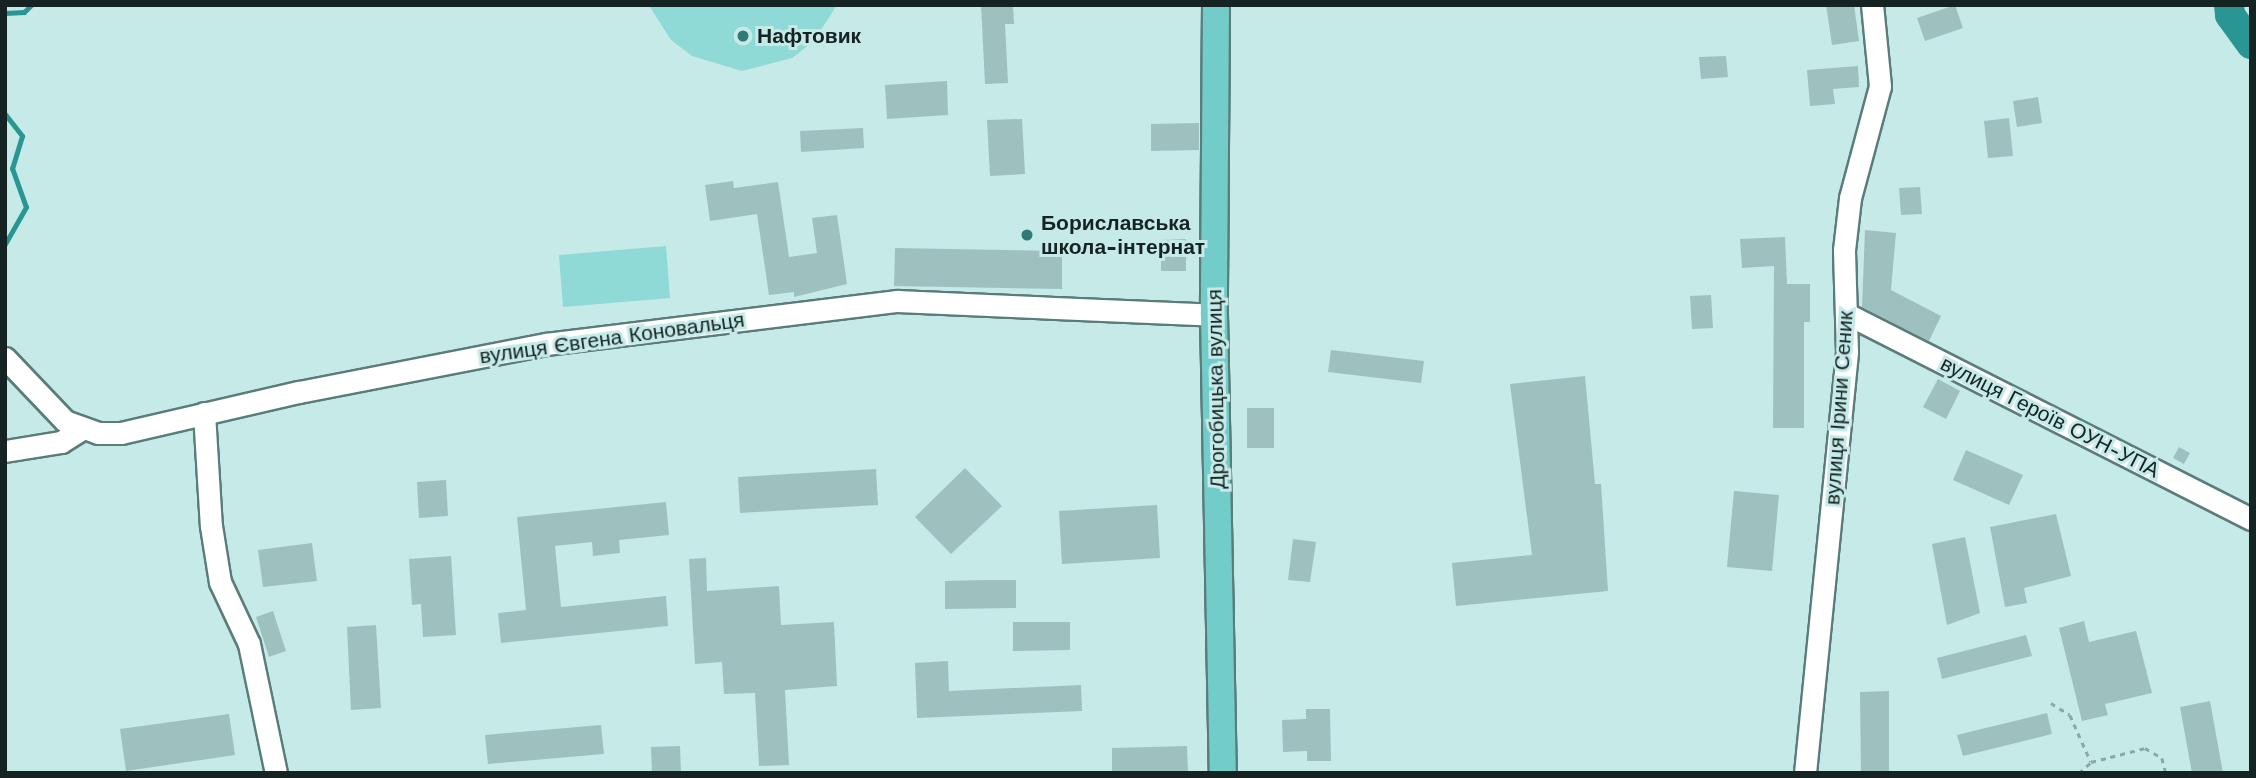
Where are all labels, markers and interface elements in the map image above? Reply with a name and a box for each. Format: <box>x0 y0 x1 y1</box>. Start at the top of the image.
place label: Нафтовик <box>757 23 861 49</box>
marker: Нафтовик <box>735 28 751 44</box>
place label: Бориславська школа-інтернат <box>1041 210 1205 260</box>
marker: Бориславська школа-інтернат <box>1019 227 1035 243</box>
street label: Дрогобицька вулиця <box>1202 289 1230 489</box>
street label: вулиця Євгена Коновальця <box>478 307 746 369</box>
street label: вулиця Ірини Сеник <box>1820 310 1858 506</box>
street label: вулиця Героїв ОУН-УПА <box>1936 351 2164 483</box>

